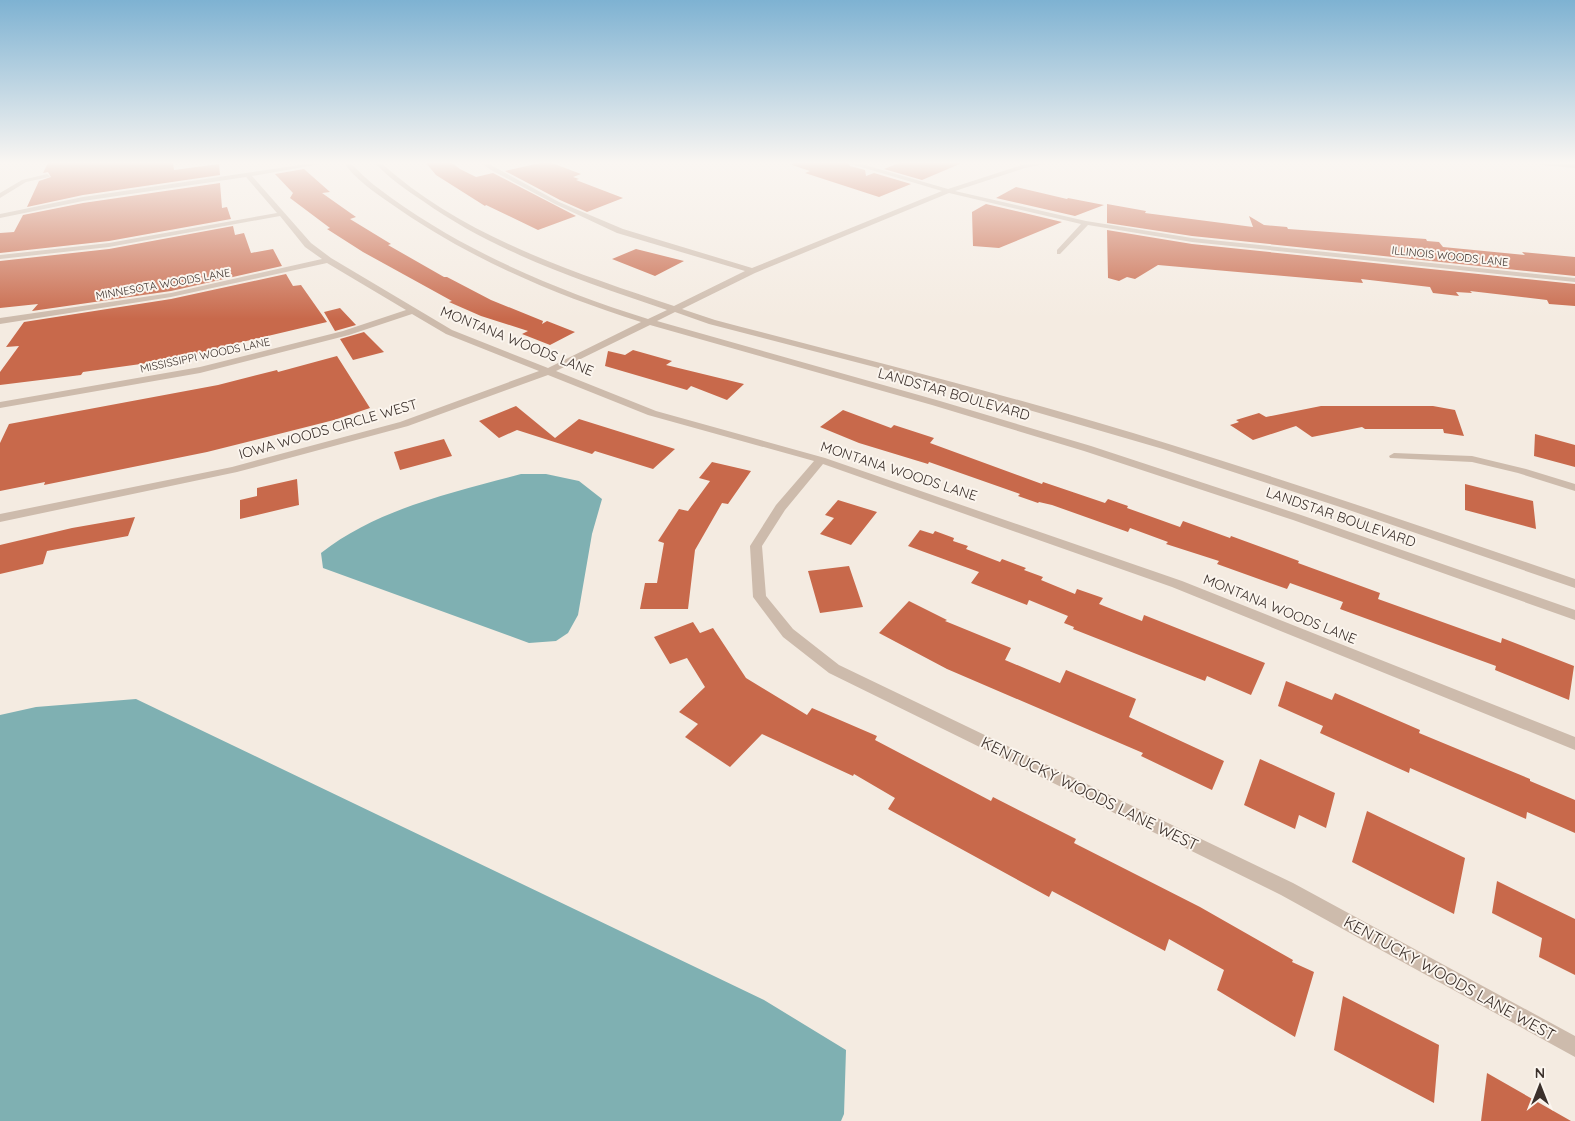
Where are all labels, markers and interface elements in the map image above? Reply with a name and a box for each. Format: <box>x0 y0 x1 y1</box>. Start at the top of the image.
street label: ILLINOIS WOODS LANE <box>1391 243 1509 269</box>
street label: MINNESOTA WOODS LANE <box>95 265 231 303</box>
street label: MONTANA WOODS LANE <box>438 302 596 380</box>
street label: MISSISSIPPI WOODS LANE <box>139 334 271 376</box>
street label: LANDSTAR BOULEVARD <box>876 364 1032 424</box>
street label: IOWA WOODS CIRCLE WEST <box>237 395 419 463</box>
street label: MONTANA WOODS LANE <box>818 437 980 505</box>
street label: LANDSTAR BOULEVARD <box>1264 483 1418 551</box>
street label: MONTANA WOODS LANE <box>1201 570 1359 648</box>
street label: KENTUCKY WOODS LANE WEST <box>978 732 1202 855</box>
street label: KENTUCKY WOODS LANE WEST <box>1340 911 1560 1045</box>
north arrow <box>1515 1061 1565 1111</box>
text: N <box>1535 1064 1545 1082</box>

